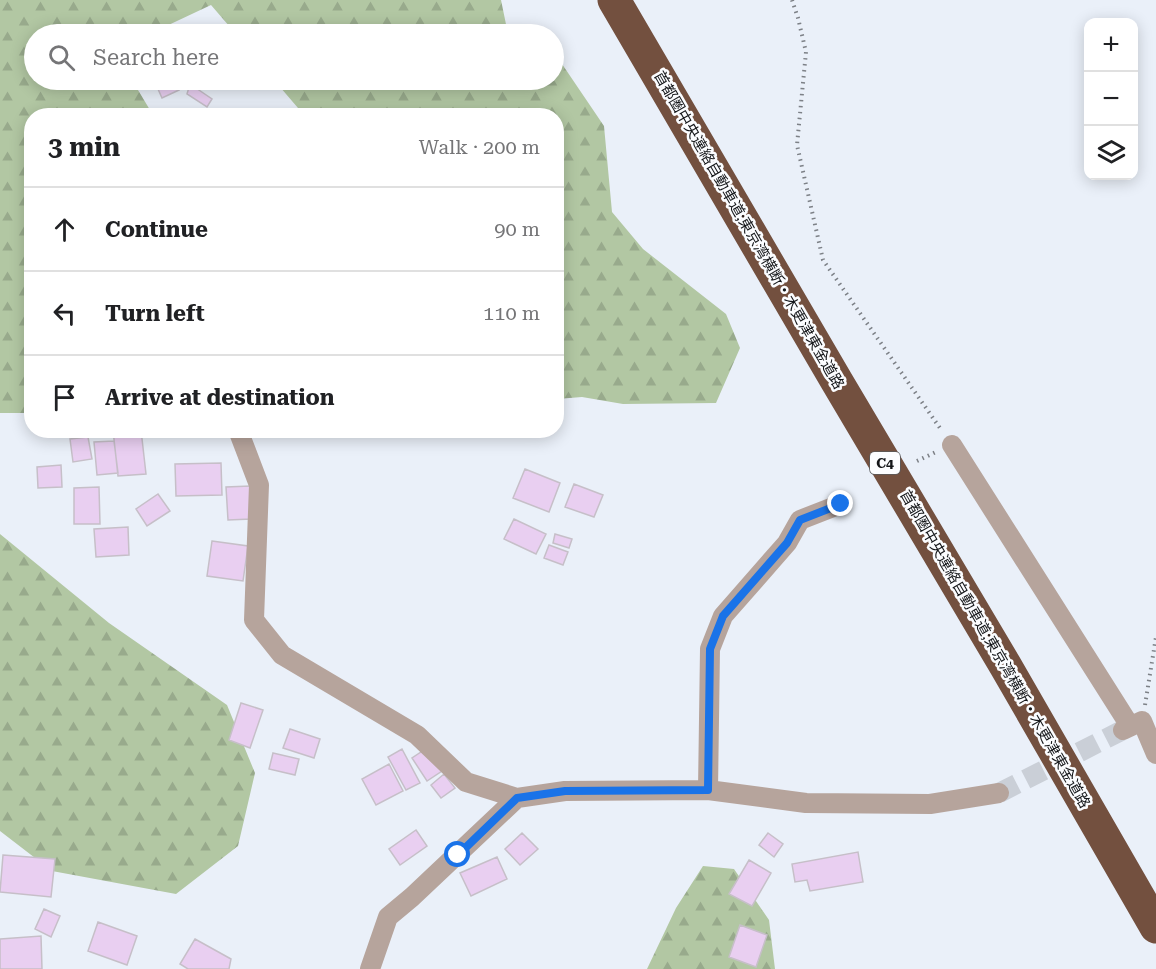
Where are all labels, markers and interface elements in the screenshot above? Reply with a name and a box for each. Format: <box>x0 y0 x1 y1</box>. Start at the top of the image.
map controls <box>1084 18 1138 180</box>
button: + <box>1084 18 1138 72</box>
search box <box>24 24 564 90</box>
icon: search <box>45 41 78 74</box>
text: Search here <box>93 45 219 70</box>
street label: 首都圏中央連絡自動車道;東京湾横断・木更津東金道路 <box>650 68 848 392</box>
button: − <box>1084 72 1138 126</box>
button: layers <box>1084 126 1138 180</box>
text: 3 min <box>48 132 120 162</box>
text: Walk · 200 m <box>419 135 540 159</box>
icon: ahead <box>48 213 81 246</box>
text: Continue <box>105 217 208 242</box>
text: 90 m <box>494 217 540 241</box>
icon: left <box>48 297 81 330</box>
text: Turn left <box>105 301 205 326</box>
text: 110 m <box>483 301 540 325</box>
icon: arrive <box>48 381 81 414</box>
text: Arrive at destination <box>105 385 334 410</box>
road number: C4 <box>870 452 900 474</box>
street label: 首都圏中央連絡自動車道;東京湾横断・木更津東金道路 <box>896 487 1094 811</box>
route end <box>827 490 853 516</box>
route start <box>444 841 470 867</box>

